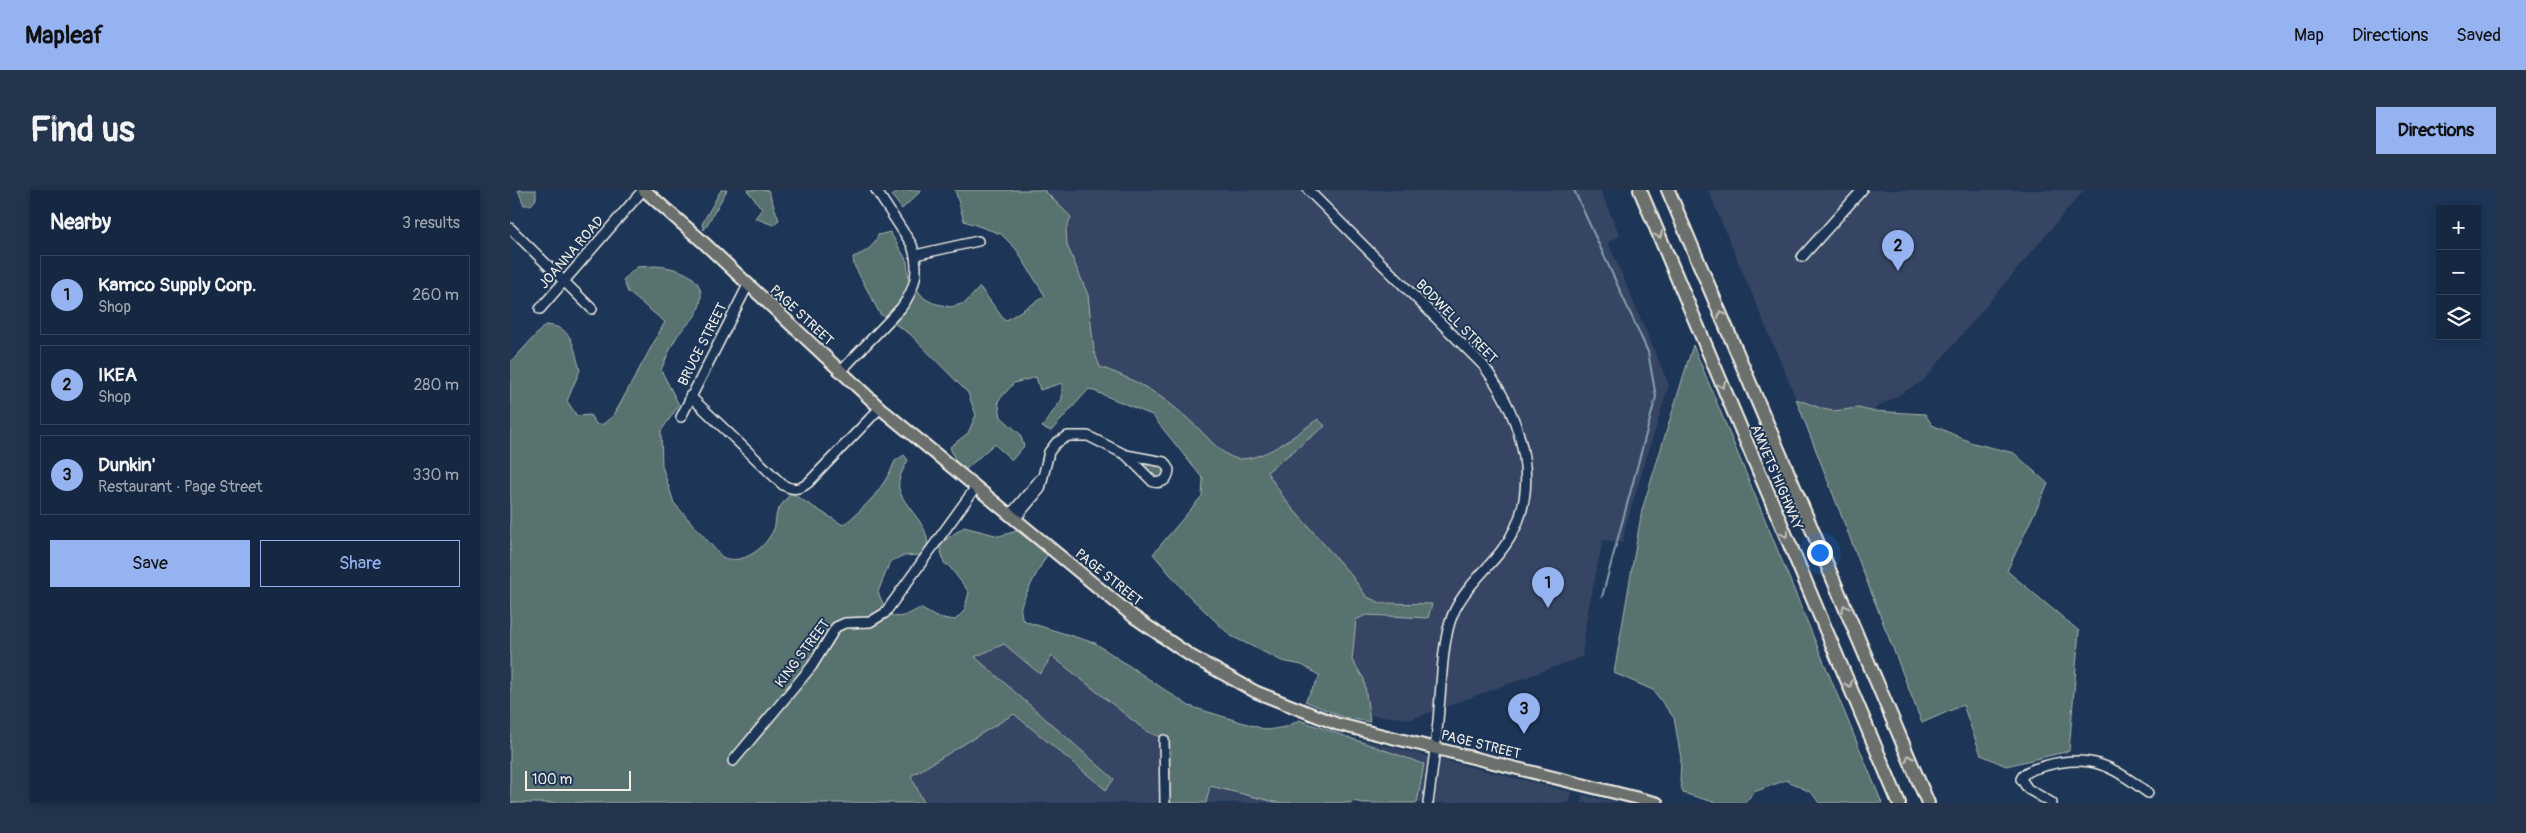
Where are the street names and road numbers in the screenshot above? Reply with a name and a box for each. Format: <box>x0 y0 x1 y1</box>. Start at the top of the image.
street label: JOANNA ROAD <box>535 212 608 292</box>
street label: BODWELL STREET <box>1412 276 1501 367</box>
street label: PAGE STREET <box>766 281 837 349</box>
street label: BRUCE STREET <box>674 300 731 388</box>
street label: AMVETS HIGHWAY <box>1747 422 1806 532</box>
street label: PAGE STREET <box>1072 545 1146 610</box>
street label: KING STREET <box>771 616 834 691</box>
street label: PAGE STREET <box>1439 726 1523 763</box>

